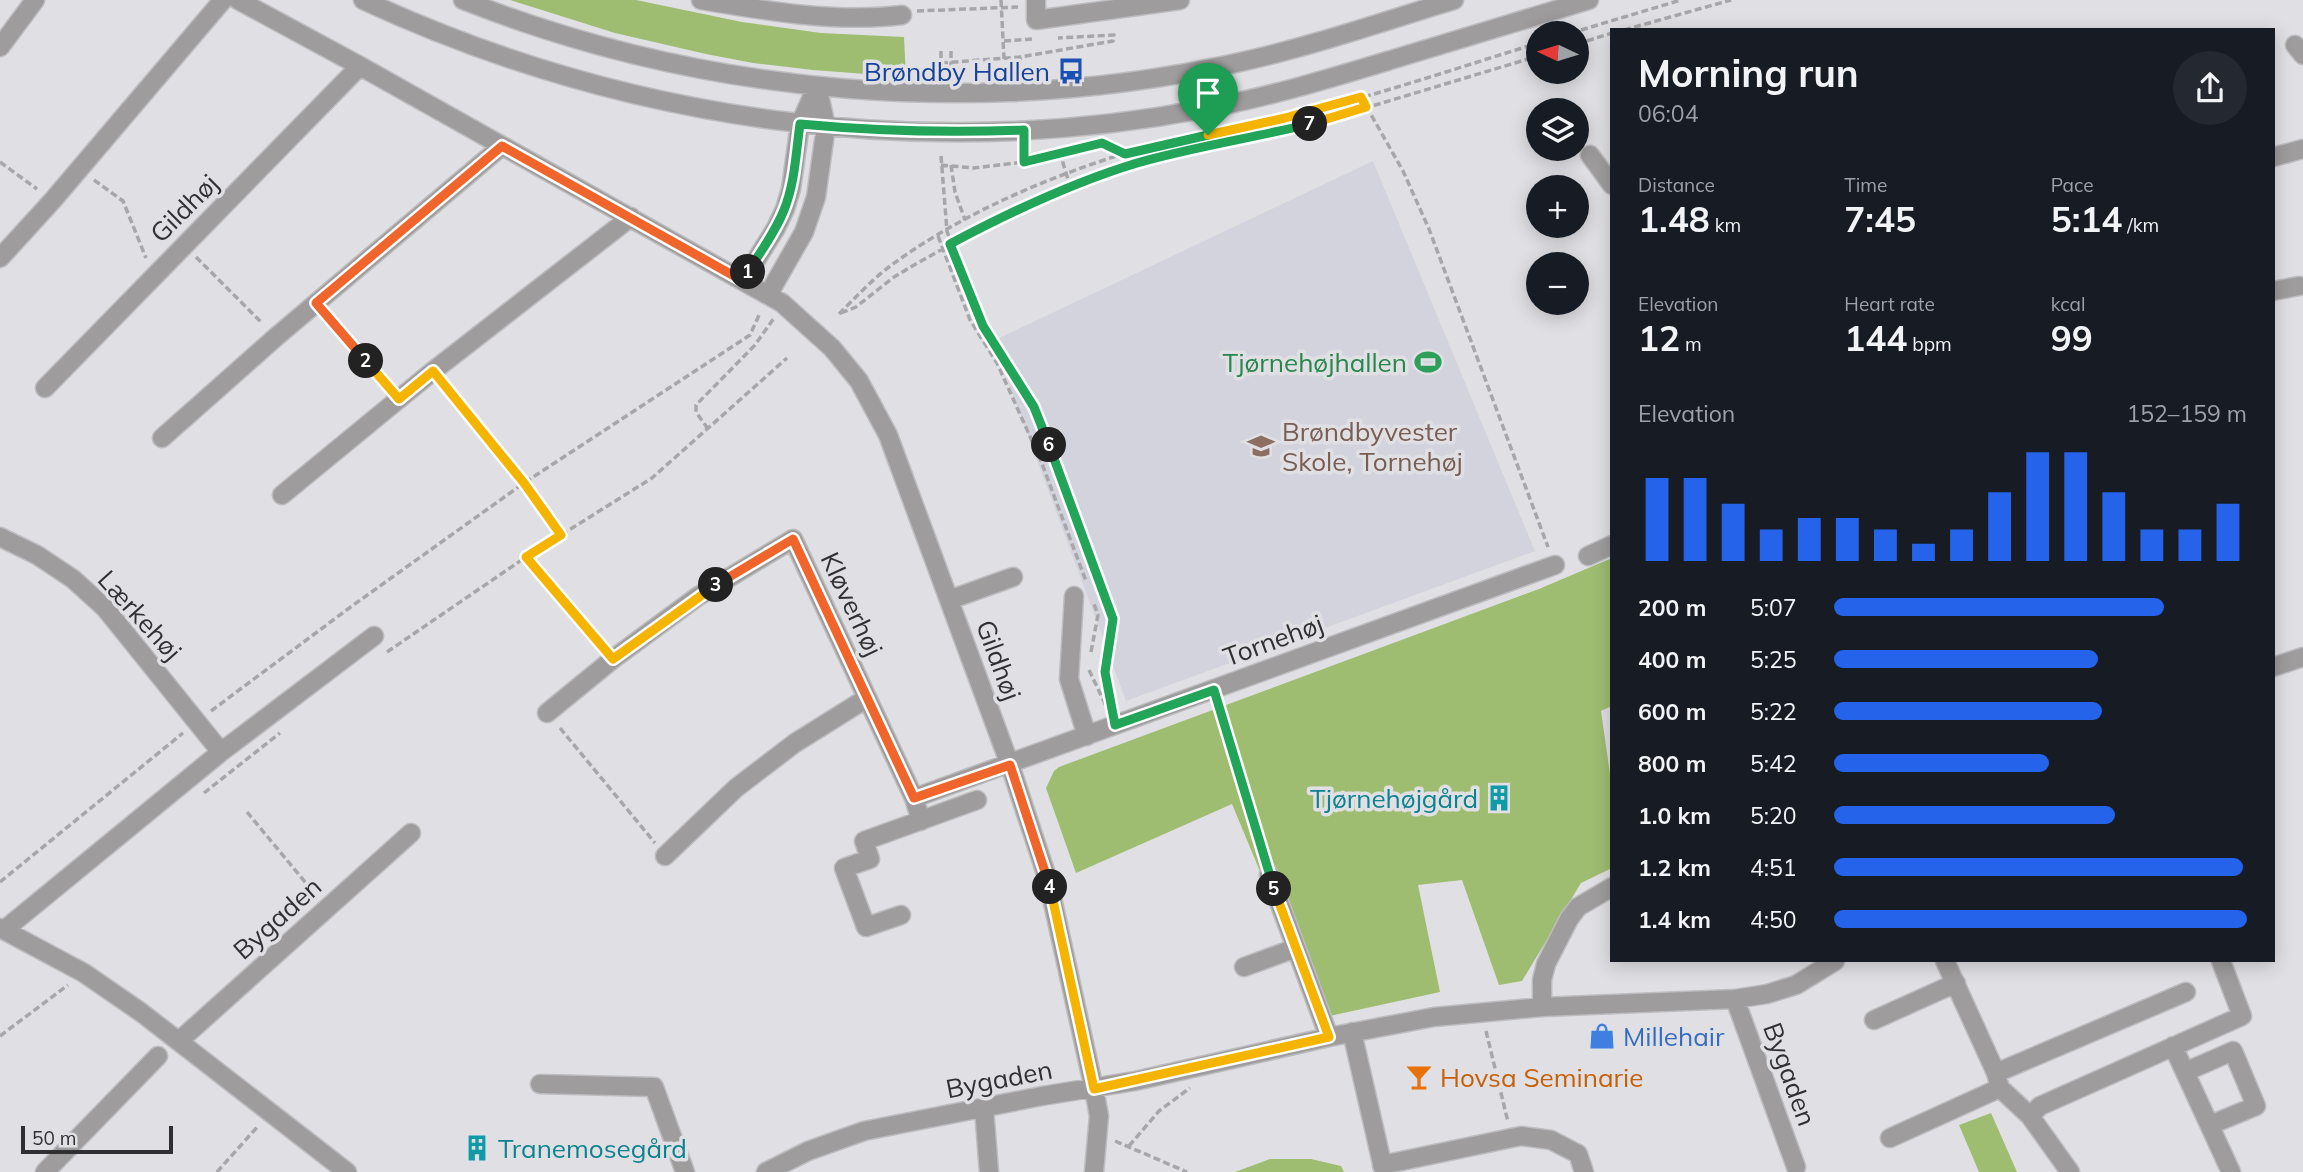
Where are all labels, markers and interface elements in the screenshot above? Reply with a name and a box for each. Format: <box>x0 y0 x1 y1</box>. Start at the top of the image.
north arrow <box>1526 21 1589 84</box>
map controls <box>1526 21 1589 315</box>
text: Morning run <box>1638 49 1859 97</box>
button: share <box>2173 51 2247 125</box>
place label: Brøndby Hallen <box>864 55 1050 88</box>
bus stop icon: Brøndby Hallen <box>1056 56 1086 86</box>
pin <box>1178 63 1238 135</box>
icon: arrive <box>1189 74 1227 112</box>
button: layers <box>1526 98 1589 161</box>
text: 06:04 <box>1638 99 1698 128</box>
pin: 7 <box>1292 106 1328 142</box>
text: 7 <box>1304 111 1315 135</box>
street label: Gildhøj <box>143 167 225 249</box>
text: Distance <box>1638 173 1715 197</box>
text: Time <box>1844 173 1887 197</box>
text: Pace <box>2051 173 2094 197</box>
button: + <box>1526 175 1589 238</box>
text: 1.48 <box>1638 197 1710 241</box>
text: 7:45 <box>1844 197 1916 241</box>
text: 5:14 <box>2051 197 2122 241</box>
text: km <box>1710 213 1741 237</box>
text: /km <box>2122 213 2159 237</box>
button: − <box>1526 252 1589 315</box>
pin: 1 <box>730 254 766 290</box>
text: 1 <box>742 259 753 283</box>
text: Elevation <box>1638 292 1718 316</box>
text: Heart rate <box>1844 292 1935 316</box>
text: kcal <box>2051 292 2085 316</box>
text: 12 <box>1638 316 1680 360</box>
text: 144 <box>1844 316 1907 360</box>
text: 99 <box>2051 316 2093 360</box>
text: m <box>1680 332 1702 356</box>
text: bpm <box>1907 332 1952 356</box>
pin: 2 <box>348 344 384 378</box>
place label: Tjørnehøjhallen <box>1223 346 1407 379</box>
sports icon: Tjørnehøjhallen <box>1413 347 1443 377</box>
text: 2 <box>360 348 371 372</box>
text: Elevation <box>1638 399 1735 428</box>
text: 152–159 m <box>2126 399 2247 428</box>
place label: Brøndbyvester Skole, Tornehøj <box>1282 415 1463 478</box>
pin: 6 <box>1032 428 1066 462</box>
school or university icon: Brøndbyvester Skole, Tornehøj <box>1246 431 1276 461</box>
text: 6 <box>1043 432 1054 456</box>
street label: Kløverhøj <box>814 547 890 661</box>
street label: Lærkehøj <box>91 563 189 667</box>
pin: 3 <box>698 568 734 602</box>
text: 3 <box>710 572 721 596</box>
text: 200 m <box>1638 593 1706 622</box>
text: 5:07 <box>1750 593 1797 622</box>
street label: Tornehøj <box>1219 607 1327 673</box>
street label: Gildhøj <box>969 615 1029 705</box>
text: 400 m <box>1638 645 1706 674</box>
text: 5:25 <box>1750 645 1797 674</box>
text: 600 m <box>1638 697 1706 726</box>
text: 5:22 <box>1750 697 1797 726</box>
text: 800 m <box>1638 749 1706 778</box>
text: 5:42 <box>1750 749 1797 778</box>
place label: Tjørnehøjgård <box>1310 782 1478 815</box>
building icon: Tjørnehøjgård <box>1484 783 1514 813</box>
text: 1.0 km <box>1638 801 1711 830</box>
text: 5:20 <box>1750 801 1797 830</box>
text: 1.2 km <box>1638 853 1711 882</box>
text: 4:51 <box>1750 853 1797 882</box>
street label: Bygaden <box>226 870 328 966</box>
pin: 4 <box>1032 870 1068 904</box>
pin: 5 <box>1256 872 1292 906</box>
text: 4 <box>1044 874 1055 898</box>
text: 5 <box>1268 876 1279 900</box>
text: 1.4 km <box>1638 905 1711 934</box>
text: 4:50 <box>1750 905 1797 934</box>
street label: Bygaden <box>1756 1018 1824 1130</box>
place label: Millehair <box>1623 1020 1725 1053</box>
shop icon: Millehair <box>1587 1021 1617 1051</box>
street label: Bygaden <box>943 1053 1055 1105</box>
place label: Hovsa Seminarie <box>1440 1061 1643 1094</box>
bar icon: Hovsa Seminarie <box>1404 1062 1434 1092</box>
scale bar <box>21 1123 173 1155</box>
text: 50 m <box>32 1126 76 1150</box>
place label: Tranemosegård <box>498 1132 687 1165</box>
building icon: Tranemosegård <box>462 1133 492 1163</box>

